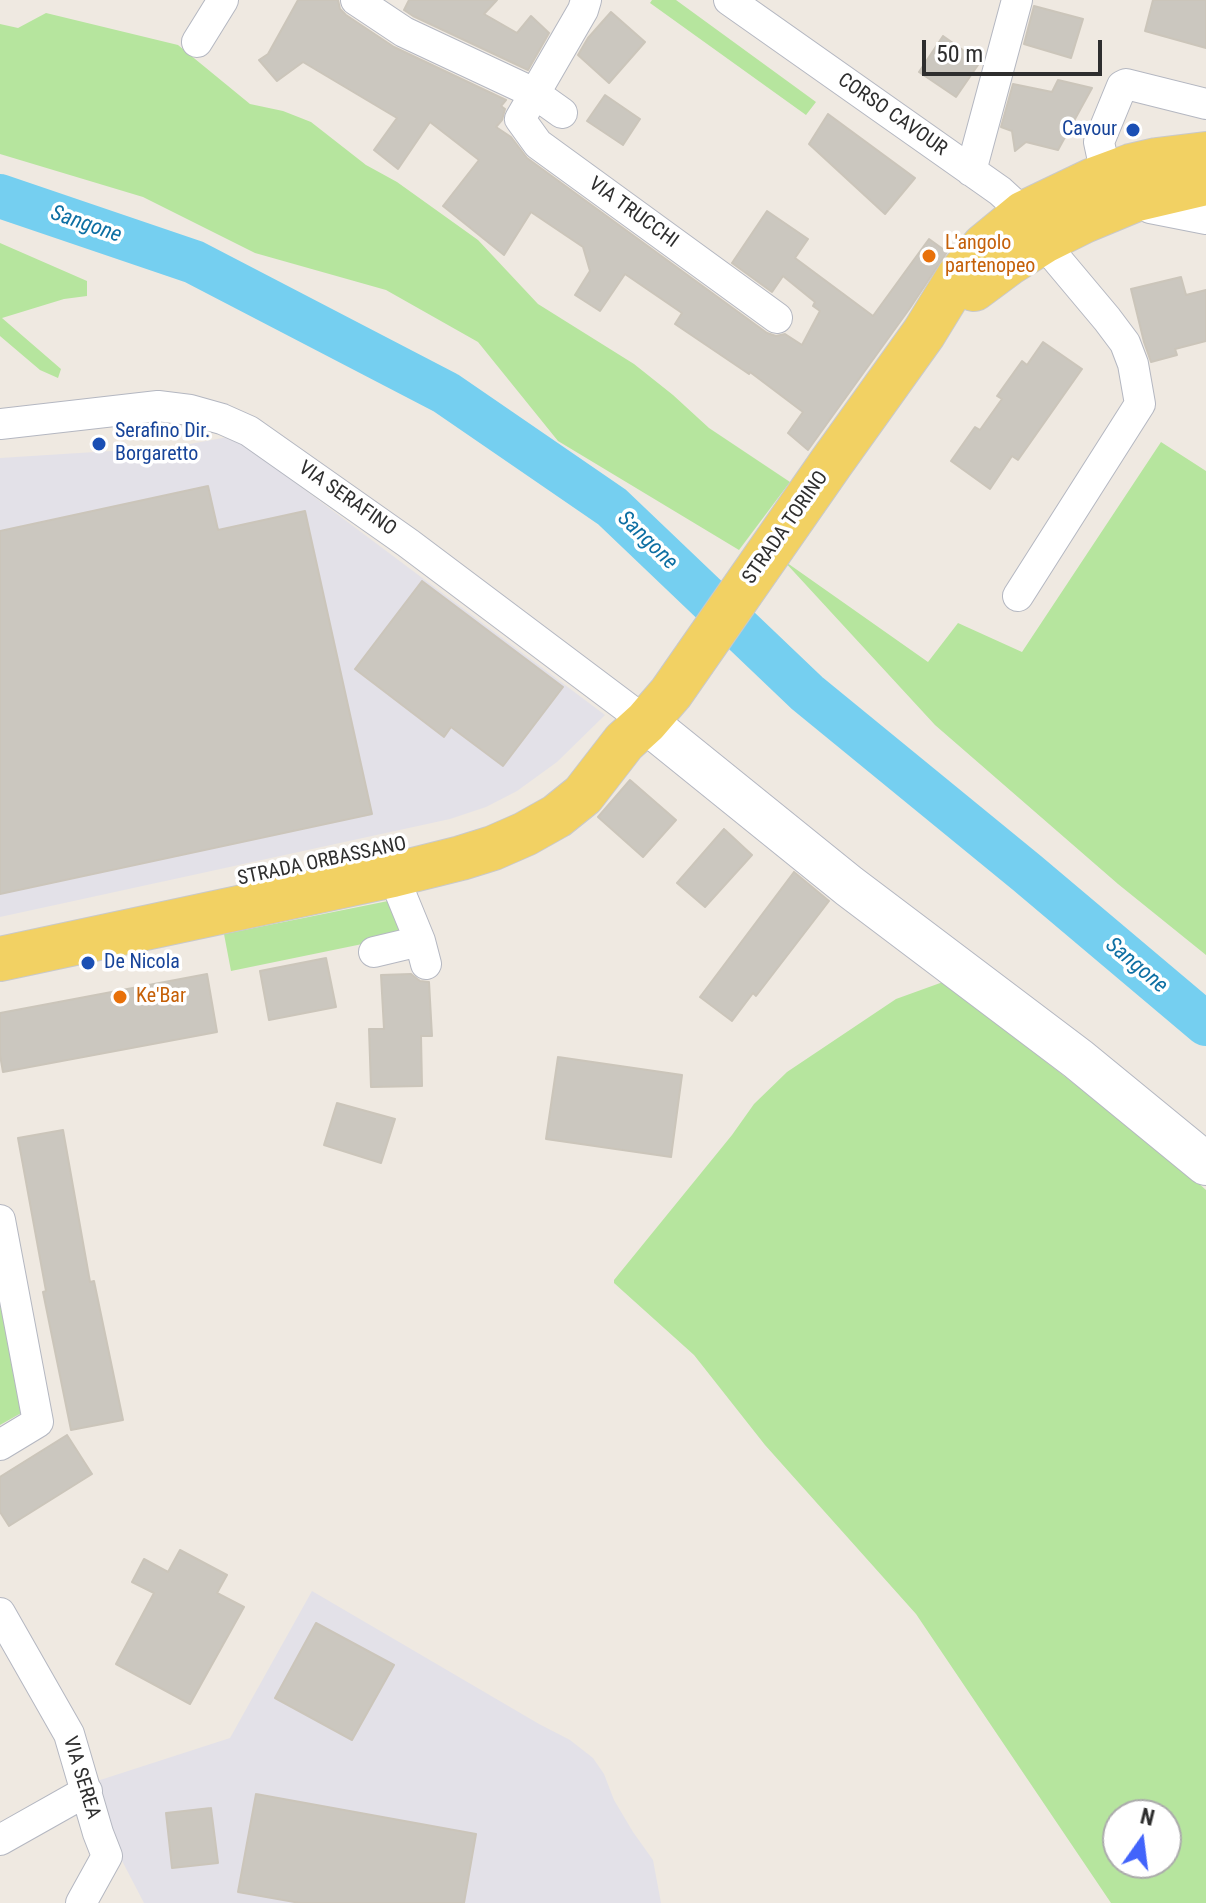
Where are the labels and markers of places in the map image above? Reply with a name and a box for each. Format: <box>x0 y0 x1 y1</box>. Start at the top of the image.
place label: Cavour <box>1062 118 1117 142</box>
marker: Cavour <box>1124 121 1142 139</box>
place label: L'angolo partenopeo <box>945 232 1035 279</box>
marker: L'angolo partenopeo <box>920 247 938 265</box>
place label: Serafino Dir. Borgaretto <box>115 420 210 467</box>
marker: Serafino Dir. Borgaretto <box>90 435 108 453</box>
place label: De Nicola <box>104 951 180 975</box>
marker: De Nicola <box>79 954 97 972</box>
place label: Ke'Bar <box>136 985 186 1009</box>
marker: Ke'Bar <box>111 988 129 1006</box>

